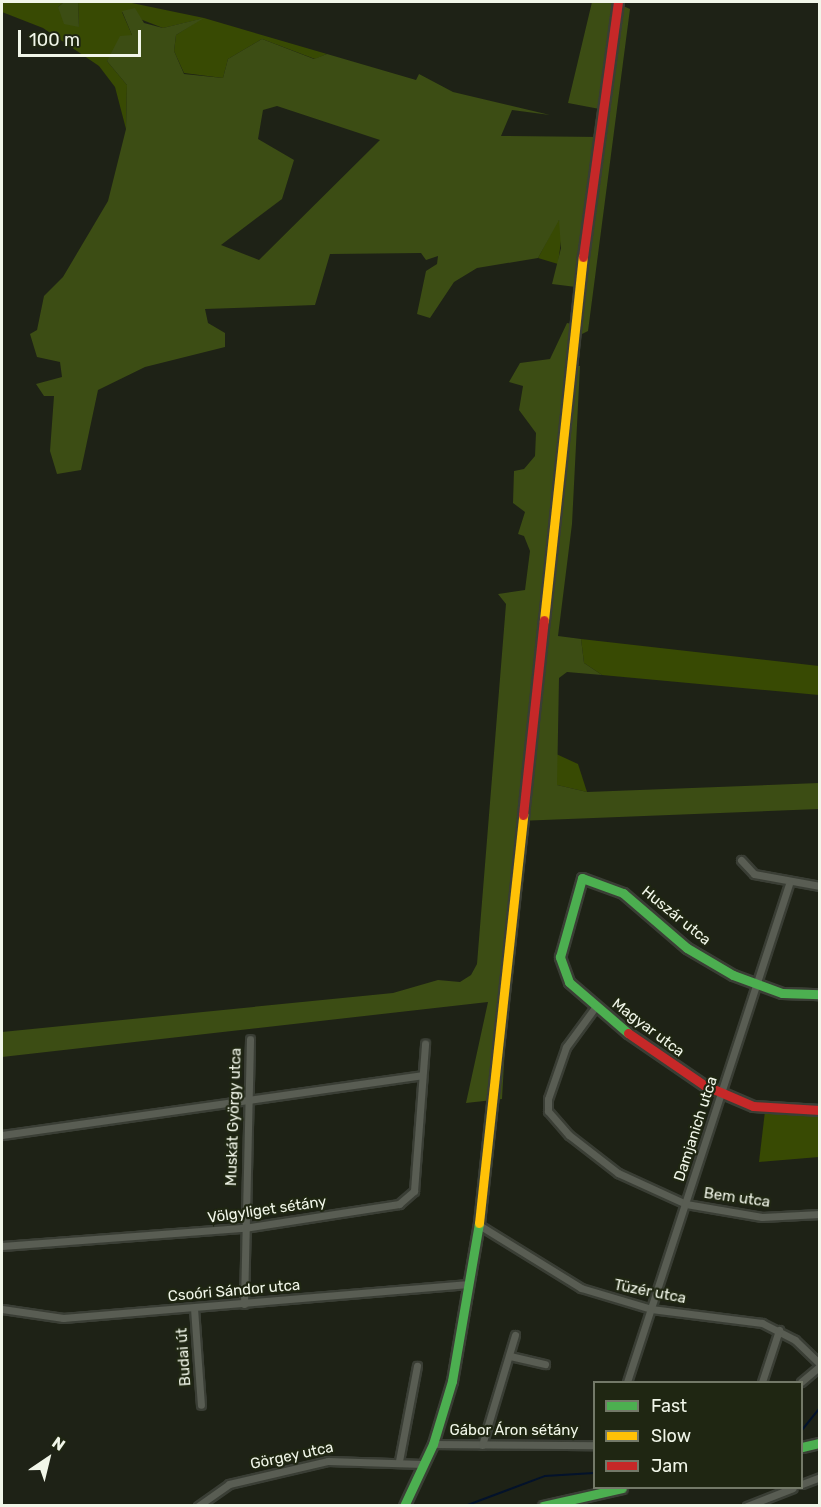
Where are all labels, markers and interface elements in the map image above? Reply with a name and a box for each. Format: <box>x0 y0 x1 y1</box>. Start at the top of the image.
scale bar <box>21 18 144 56</box>
text: 100 m <box>29 29 80 51</box>
street label: Huszár utca <box>638 883 714 949</box>
street label: Magyar utca <box>608 995 688 1061</box>
street label: Muskát György utca <box>223 1047 245 1187</box>
street label: Damjanich utca <box>671 1074 721 1184</box>
street label: Bem utca <box>703 1184 771 1212</box>
street label: Völgyliget sétány <box>206 1193 328 1227</box>
street label: Csoóri Sándor utca <box>167 1276 301 1306</box>
street label: Tüzér utca <box>612 1276 688 1308</box>
street label: Budai út <box>173 1327 195 1387</box>
legend <box>593 1381 803 1489</box>
text: Fast <box>651 1395 687 1417</box>
street label: Gábor Áron sétány <box>449 1422 579 1440</box>
text: Slow <box>651 1425 691 1447</box>
north arrow <box>18 1429 78 1489</box>
text: N <box>48 1433 69 1455</box>
street label: Görgey utca <box>249 1438 335 1474</box>
text: Jam <box>651 1455 688 1477</box>

